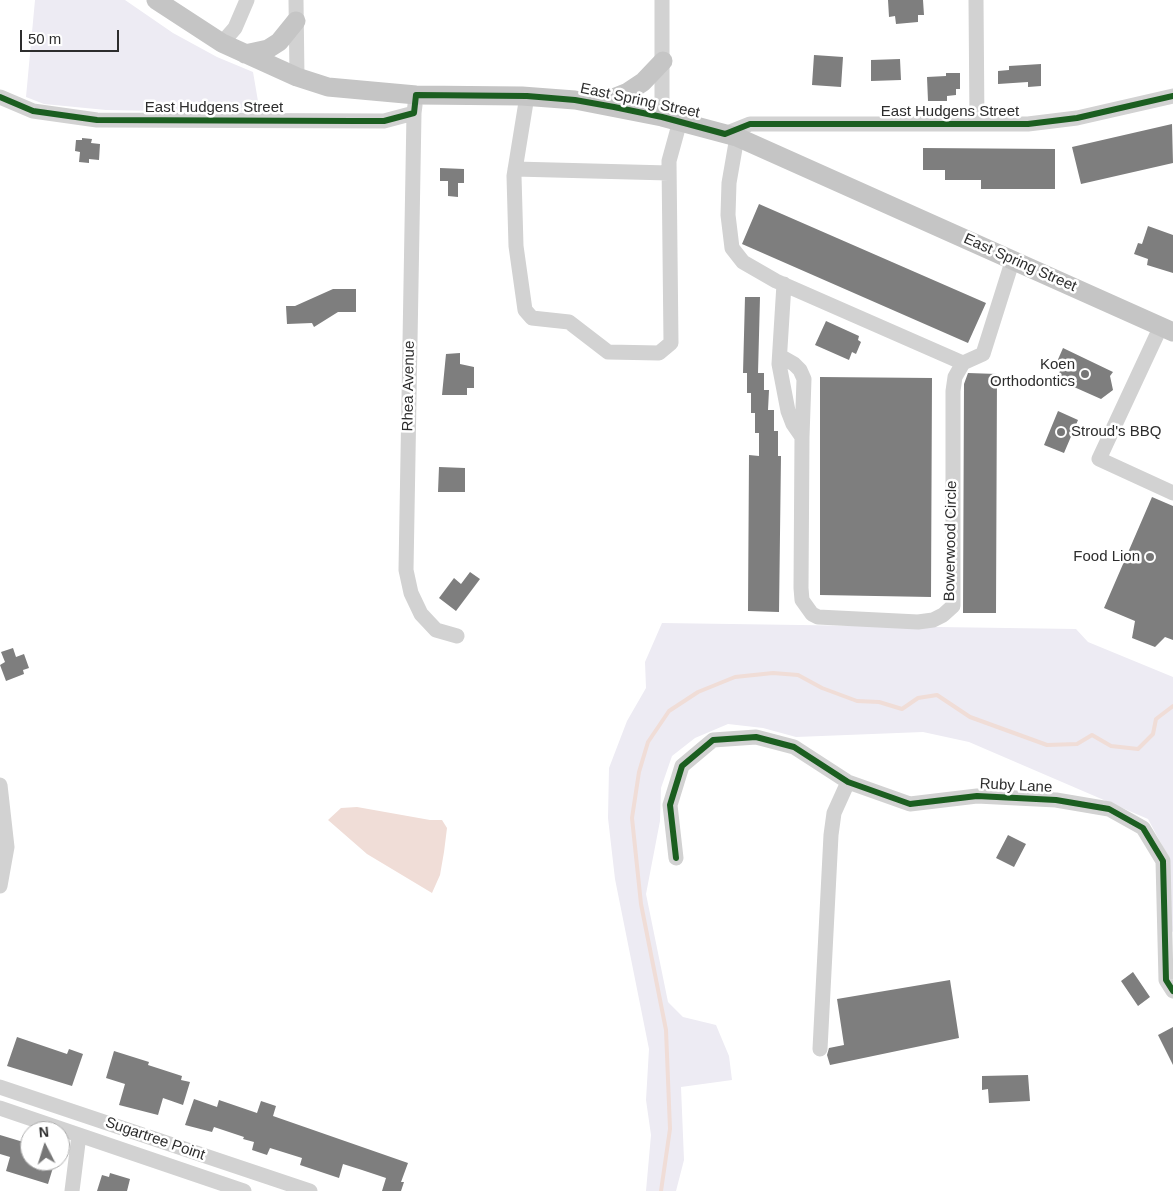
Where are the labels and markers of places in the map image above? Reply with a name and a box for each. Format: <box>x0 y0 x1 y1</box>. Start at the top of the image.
place label: Koen Orthodontics <box>990 356 1075 391</box>
marker: Koen Orthodontics <box>1079 368 1091 380</box>
place label: Stroud's BBQ <box>1071 423 1161 441</box>
marker: Stroud's BBQ <box>1055 426 1067 438</box>
place label: Food Lion <box>1073 548 1140 566</box>
marker: Food Lion <box>1144 551 1156 563</box>

